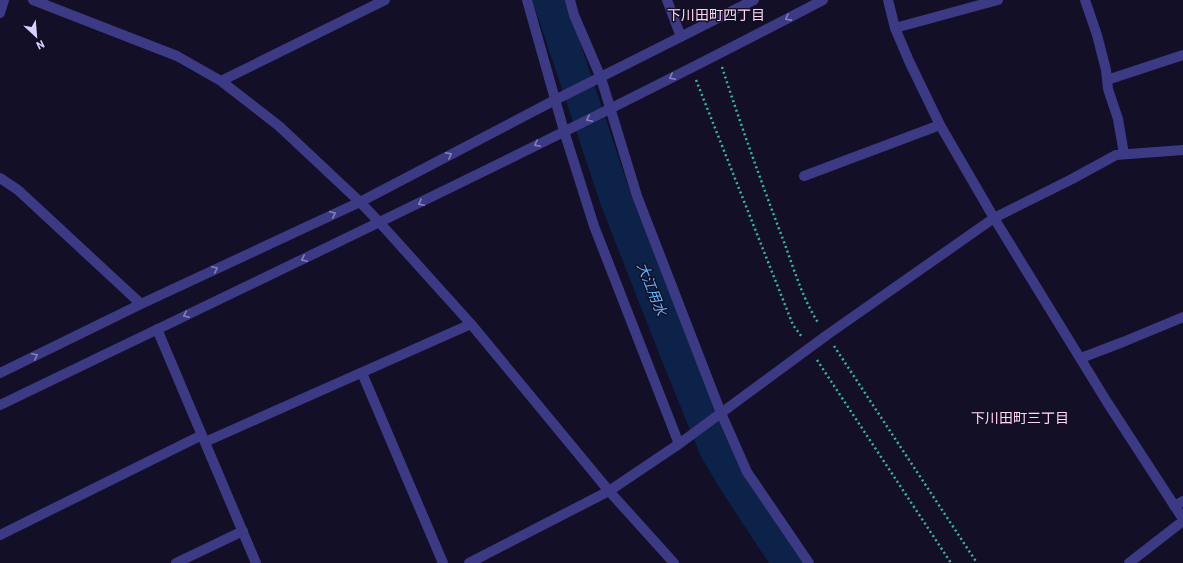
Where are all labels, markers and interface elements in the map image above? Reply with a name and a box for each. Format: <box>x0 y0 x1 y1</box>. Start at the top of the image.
district label: 下川田町四丁目 <box>667 6 765 23</box>
one-way arrow <box>785 13 792 21</box>
north arrow <box>16 16 56 56</box>
text: N <box>34 38 47 53</box>
one-way arrow <box>669 73 677 80</box>
one-way arrow <box>586 114 594 122</box>
one-way arrow <box>534 140 541 147</box>
one-way arrow <box>445 153 452 160</box>
one-way arrow <box>418 198 425 205</box>
one-way arrow <box>329 211 337 219</box>
one-way arrow <box>301 254 308 262</box>
water label: 大江用水 <box>634 260 672 320</box>
one-way arrow <box>211 266 219 274</box>
one-way arrow <box>183 310 191 318</box>
one-way arrow <box>31 353 38 361</box>
district label: 下川田町三丁目 <box>971 409 1069 426</box>

